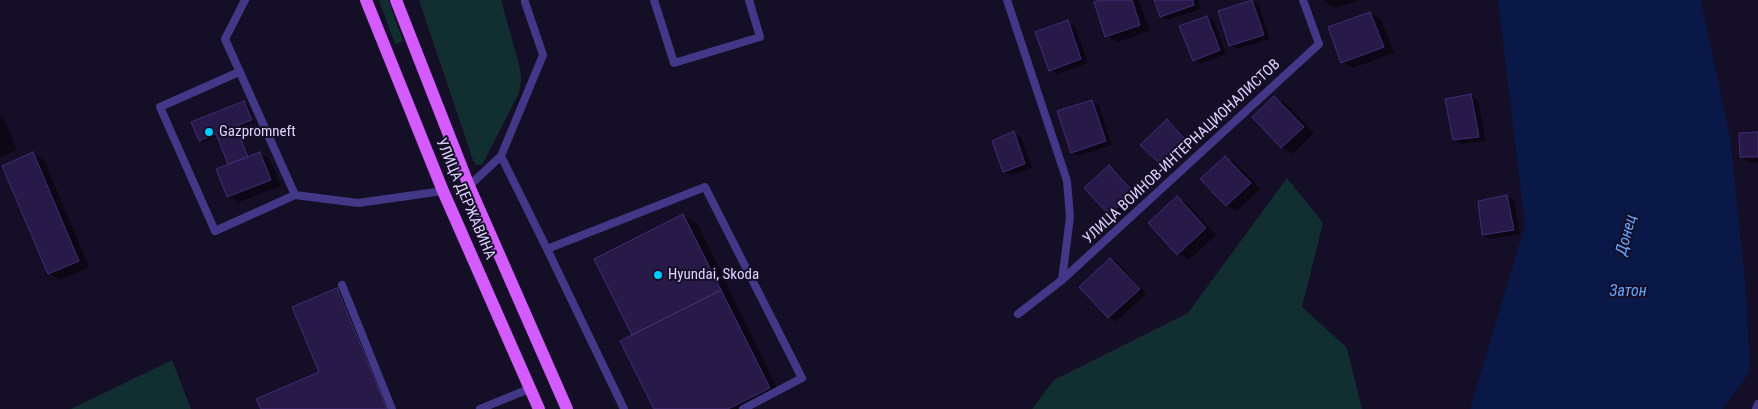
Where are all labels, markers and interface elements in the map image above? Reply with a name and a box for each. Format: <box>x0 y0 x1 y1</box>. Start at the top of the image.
street label: УЛИЦА ВОИНОВ-ИНТЕРНАЦИОНАЛИСТОВ <box>1080 56 1284 248</box>
place label: Gazpromneft <box>219 123 296 141</box>
marker: Gazpromneft <box>203 126 215 138</box>
street label: УЛИЦА ДЕРЖАВИНА <box>431 136 499 262</box>
water label: Донец <box>1612 213 1642 257</box>
place label: Hyundai, Skoda <box>668 266 759 284</box>
marker: Hyundai, Skoda <box>652 269 664 281</box>
water label: Затон <box>1609 282 1647 302</box>

